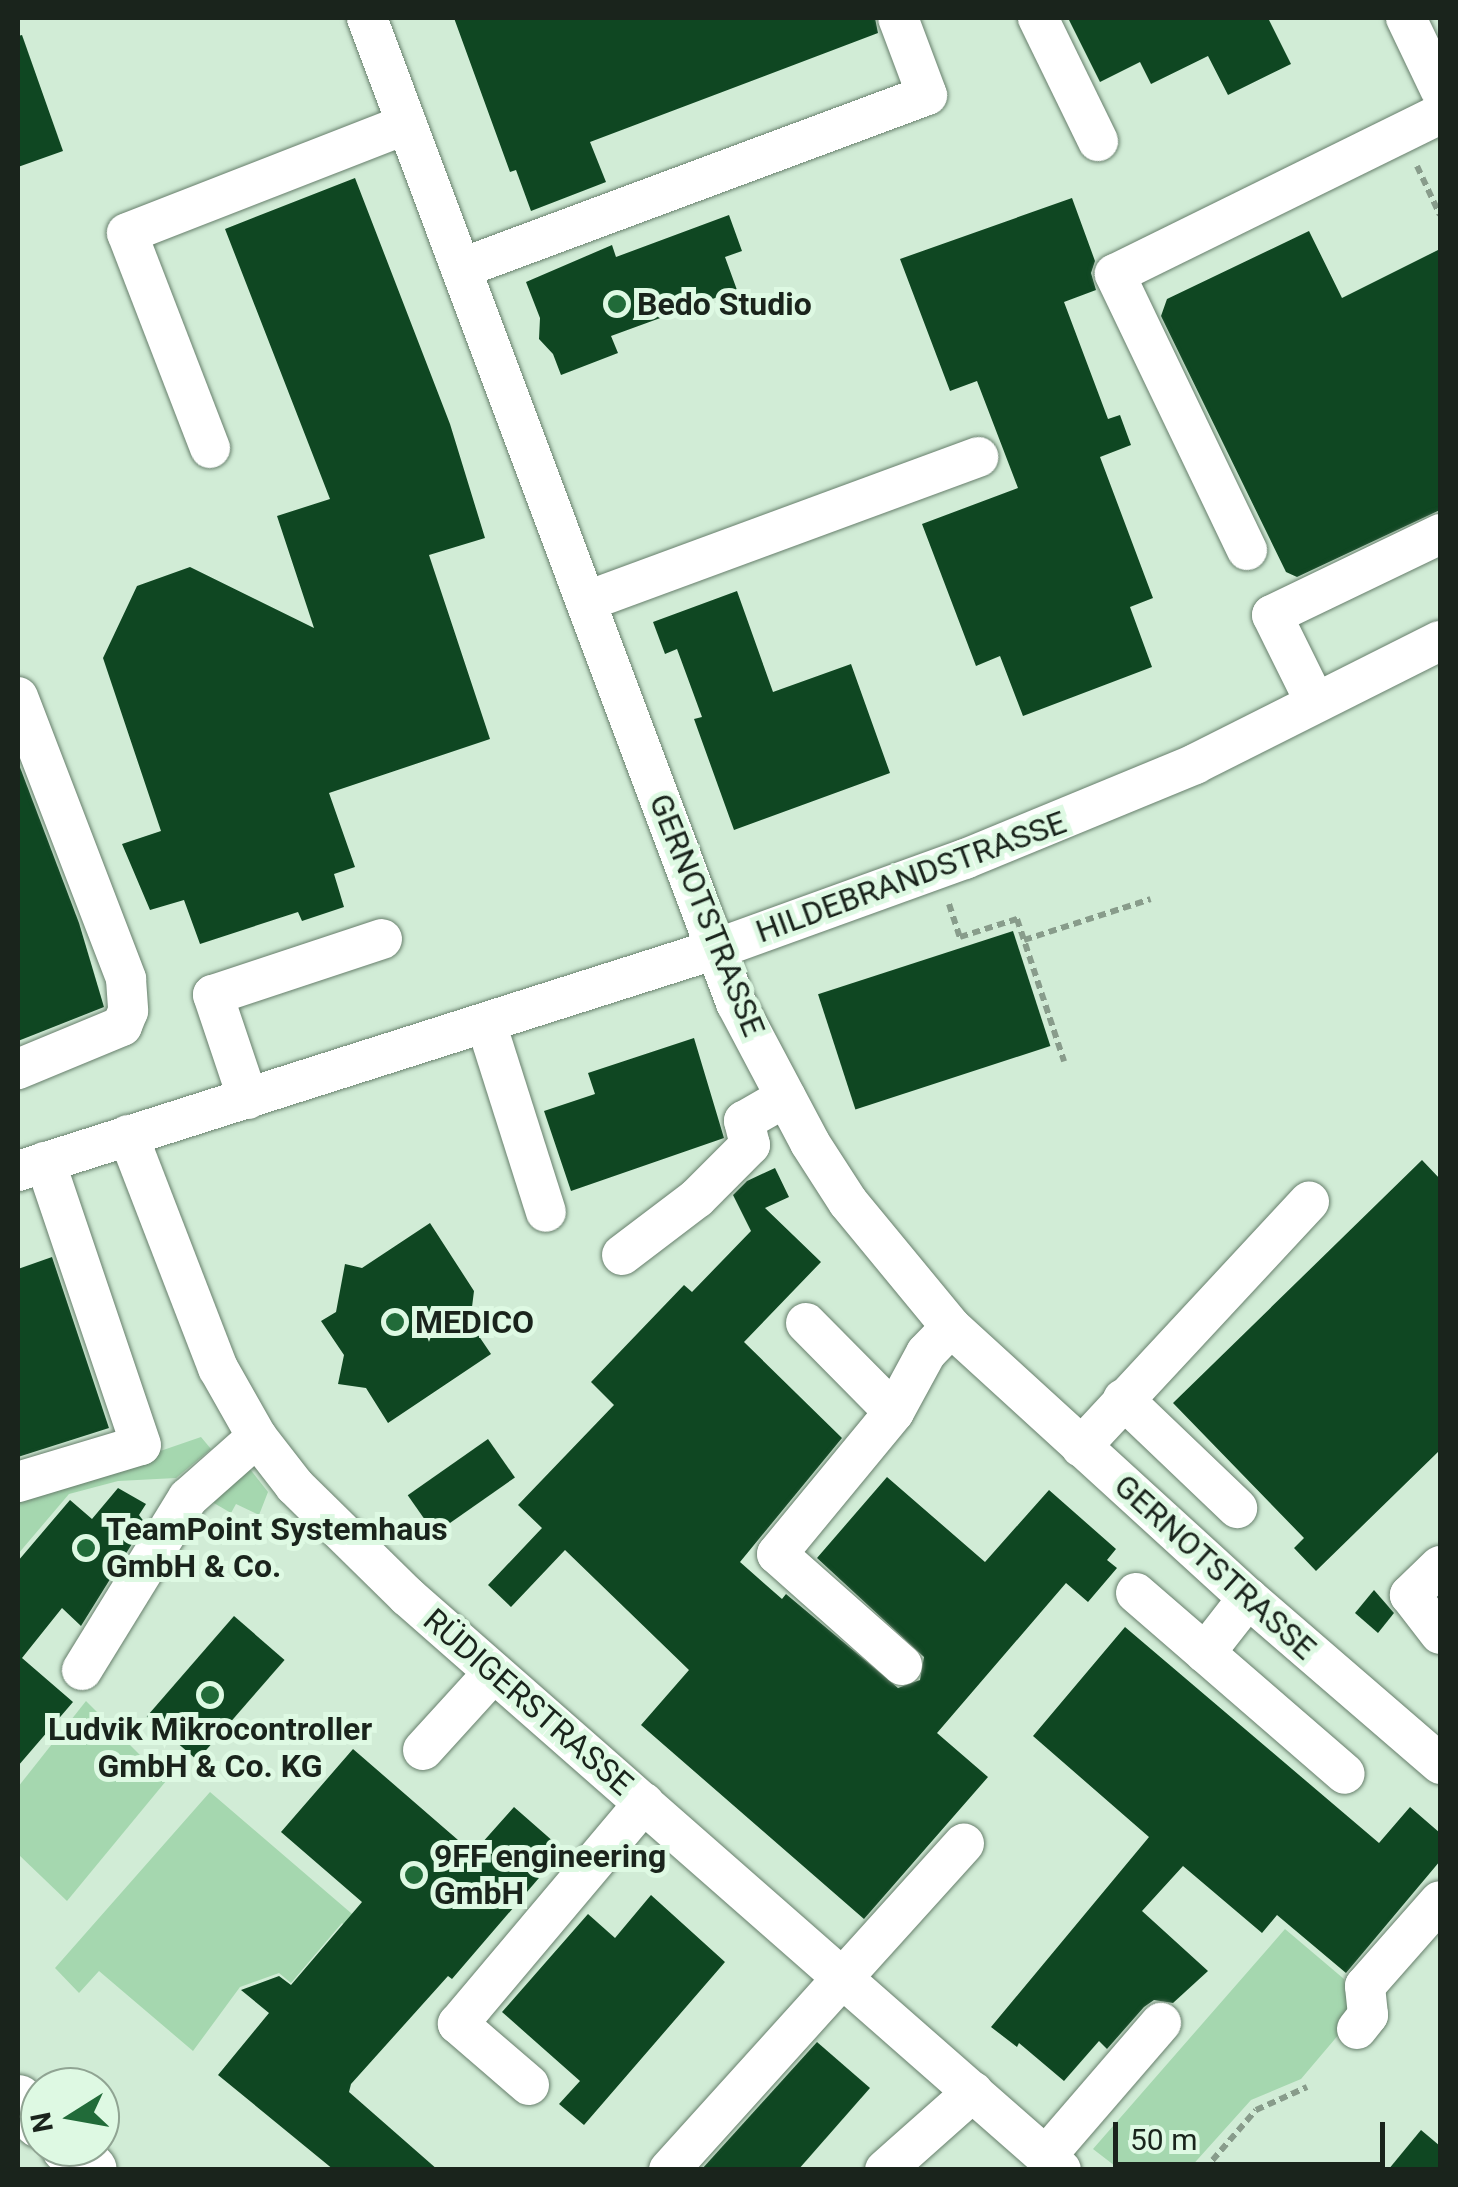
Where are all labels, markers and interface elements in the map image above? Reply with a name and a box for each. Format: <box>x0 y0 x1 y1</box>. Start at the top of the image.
place label: Bedo Studio <box>637 285 812 323</box>
marker: Bedo Studio <box>606 293 628 315</box>
street label: GERNOTSTRASSE <box>641 788 773 1042</box>
street label: HILDEBRANDSTRASSE <box>751 803 1071 951</box>
place label: MEDICO <box>415 1303 534 1341</box>
marker: MEDICO <box>384 1311 406 1333</box>
street label: GERNOTSTRASSE <box>1106 1466 1324 1668</box>
place label: TeamPoint Systemhaus GmbH & Co. <box>106 1511 448 1586</box>
marker: TeamPoint Systemhaus GmbH & Co. <box>75 1537 97 1559</box>
street label: RÜDIGERSTRASSE <box>415 1601 641 1803</box>
marker: Ludvik Mikrocontroller GmbH & Co. KG <box>199 1684 221 1706</box>
place label: Ludvik Mikrocontroller GmbH & Co. KG <box>48 1711 372 1786</box>
place label: 9FF engineering GmbH <box>434 1838 666 1913</box>
marker: 9FF engineering GmbH <box>403 1864 425 1886</box>
north arrow <box>20 2067 120 2167</box>
scale bar <box>1118 2102 1390 2164</box>
text: N <box>24 2110 60 2135</box>
text: 50 m <box>1130 2122 1197 2157</box>

